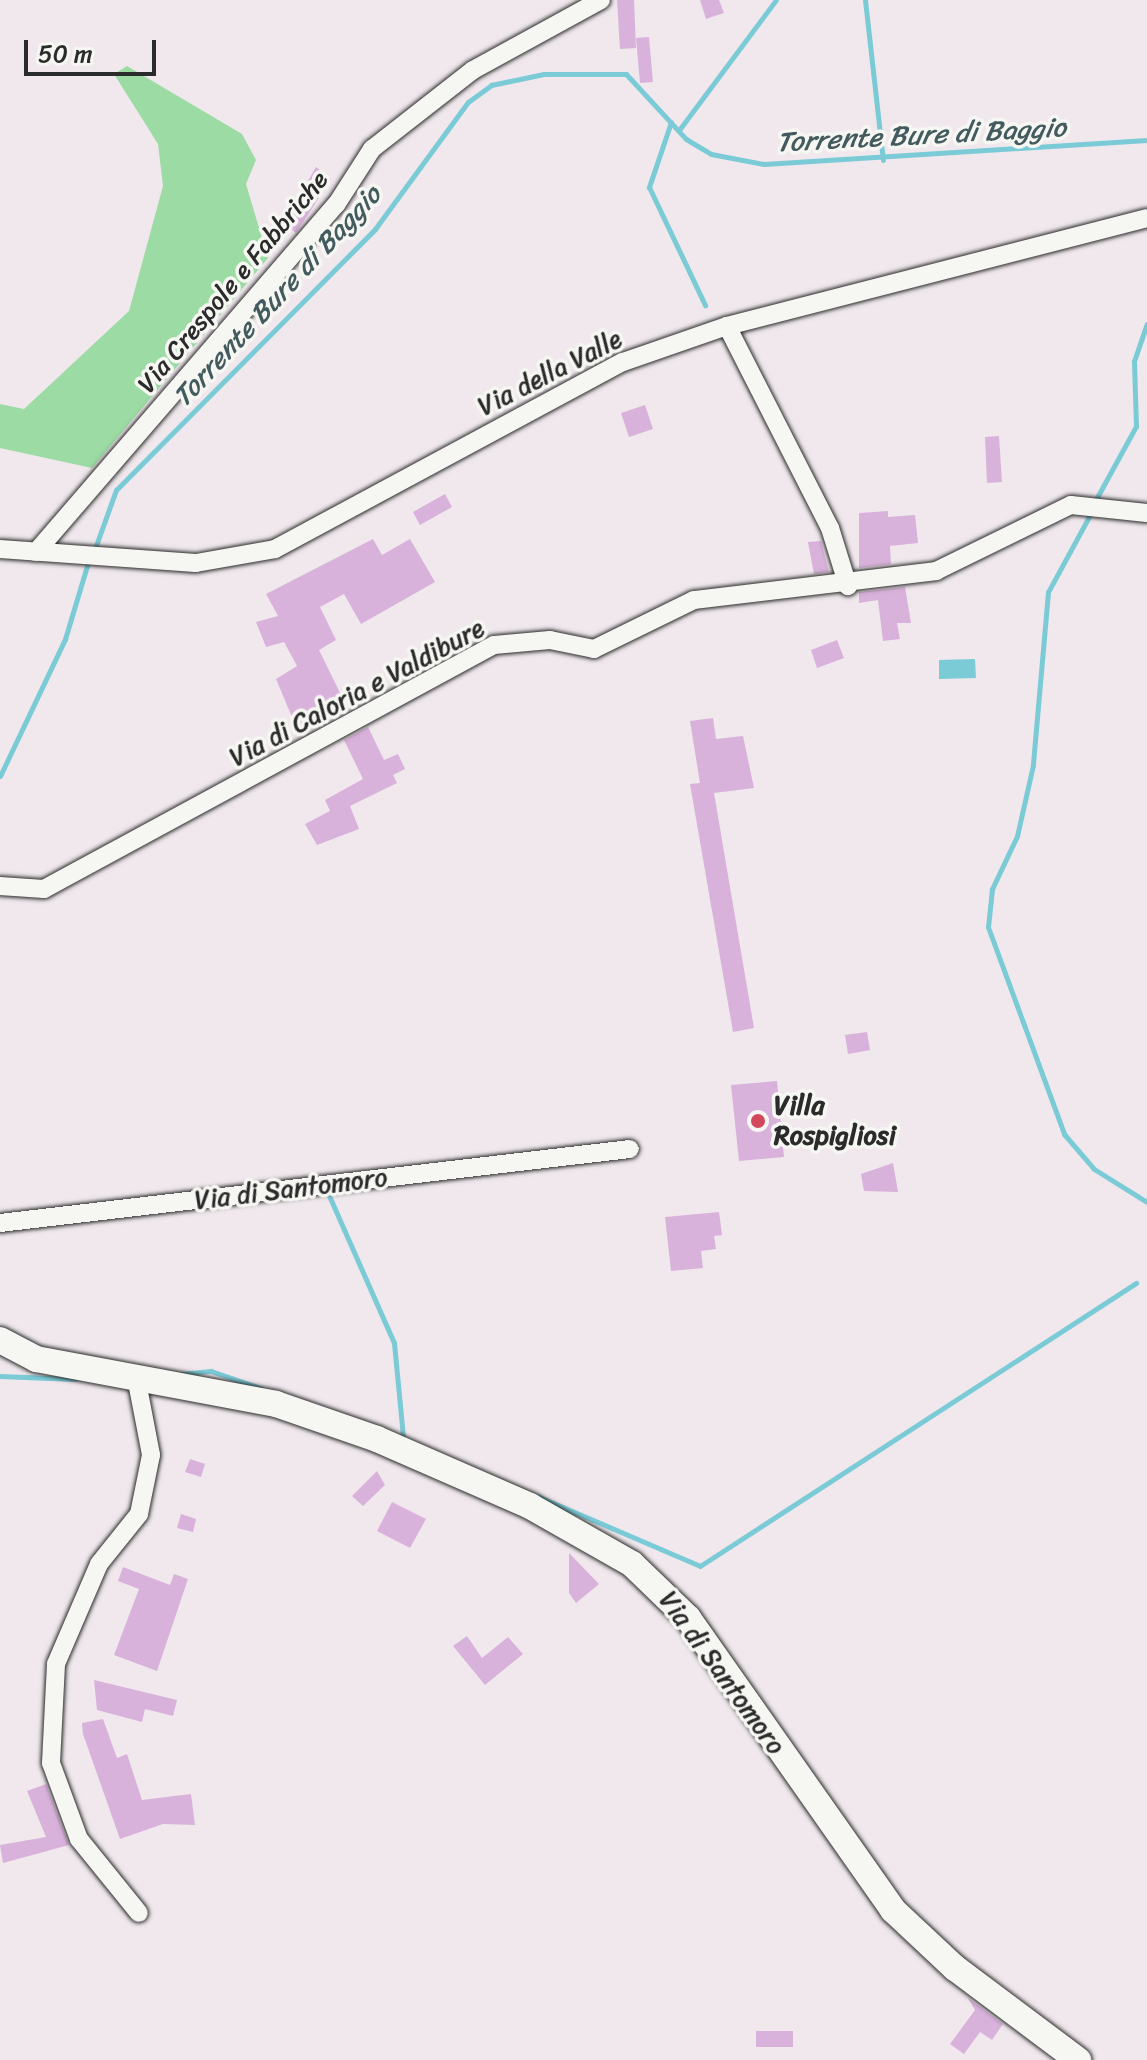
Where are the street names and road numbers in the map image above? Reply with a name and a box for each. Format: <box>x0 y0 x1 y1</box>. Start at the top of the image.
street label: Via Crespole e Fabbriche <box>131 164 335 400</box>
street label: Via della Valle <box>472 323 628 423</box>
street label: Via di Caloria e Valdibure <box>224 612 490 774</box>
street label: Via di Santomoro <box>192 1162 390 1216</box>
street label: Via di Santomoro <box>652 1585 792 1761</box>

